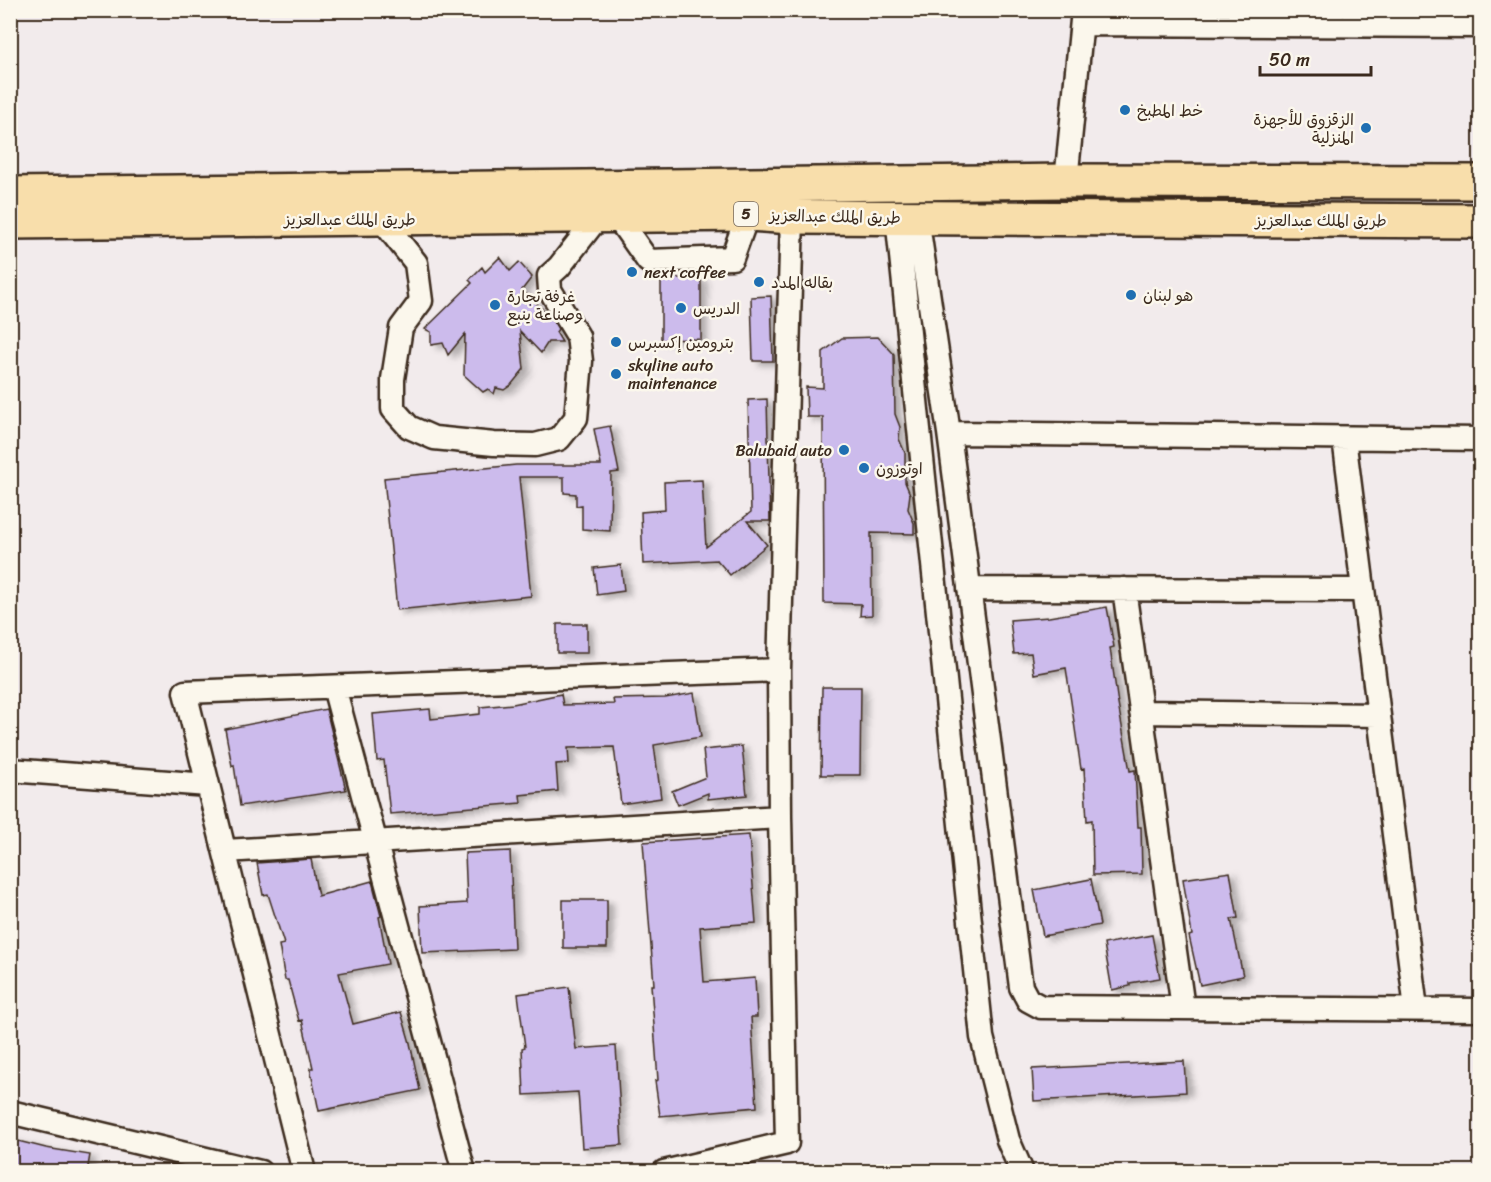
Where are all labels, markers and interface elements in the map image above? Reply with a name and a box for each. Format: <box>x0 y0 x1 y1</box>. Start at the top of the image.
scale bar <box>1260 39 1371 77</box>
text: 50 m <box>1269 44 1310 76</box>
place label: خط المطبخ <box>1137 96 1203 125</box>
marker: خط المطبخ <box>1118 103 1132 117</box>
place label: الزقزوق للأجهزة المنزلية <box>1253 105 1354 152</box>
marker: الزقزوق للأجهزة المنزلية <box>1359 121 1373 135</box>
street label: طريق الملك عبدالعزيز <box>767 201 901 232</box>
road number: 5 <box>734 202 758 226</box>
street label: طريق الملك عبدالعزيز <box>282 205 416 234</box>
street label: طريق الملك عبدالعزيز <box>1253 206 1387 235</box>
place label: next coffee <box>644 258 726 287</box>
marker: next coffee <box>625 265 639 279</box>
place label: بقاله المدد <box>771 268 833 297</box>
marker: بقاله المدد <box>752 275 766 289</box>
place label: هو لبنان <box>1143 281 1193 310</box>
place label: غرفة تجارة وصناعة ينبع <box>507 282 584 329</box>
marker: هو لبنان <box>1124 288 1138 302</box>
place label: الدريس <box>693 294 740 323</box>
marker: غرفة تجارة وصناعة ينبع <box>488 298 502 312</box>
marker: الدريس <box>674 301 688 315</box>
place label: بترومين إكسبرس <box>628 328 734 357</box>
marker: بترومين إكسبرس <box>609 335 623 349</box>
place label: skyline auto maintenance <box>627 351 717 398</box>
marker: skyline auto maintenance <box>609 367 623 381</box>
place label: Balubaid auto <box>735 436 832 465</box>
marker: Balubaid auto <box>837 443 851 457</box>
place label: اوتوزون <box>876 454 923 483</box>
marker: اوتوزون <box>857 461 871 475</box>

